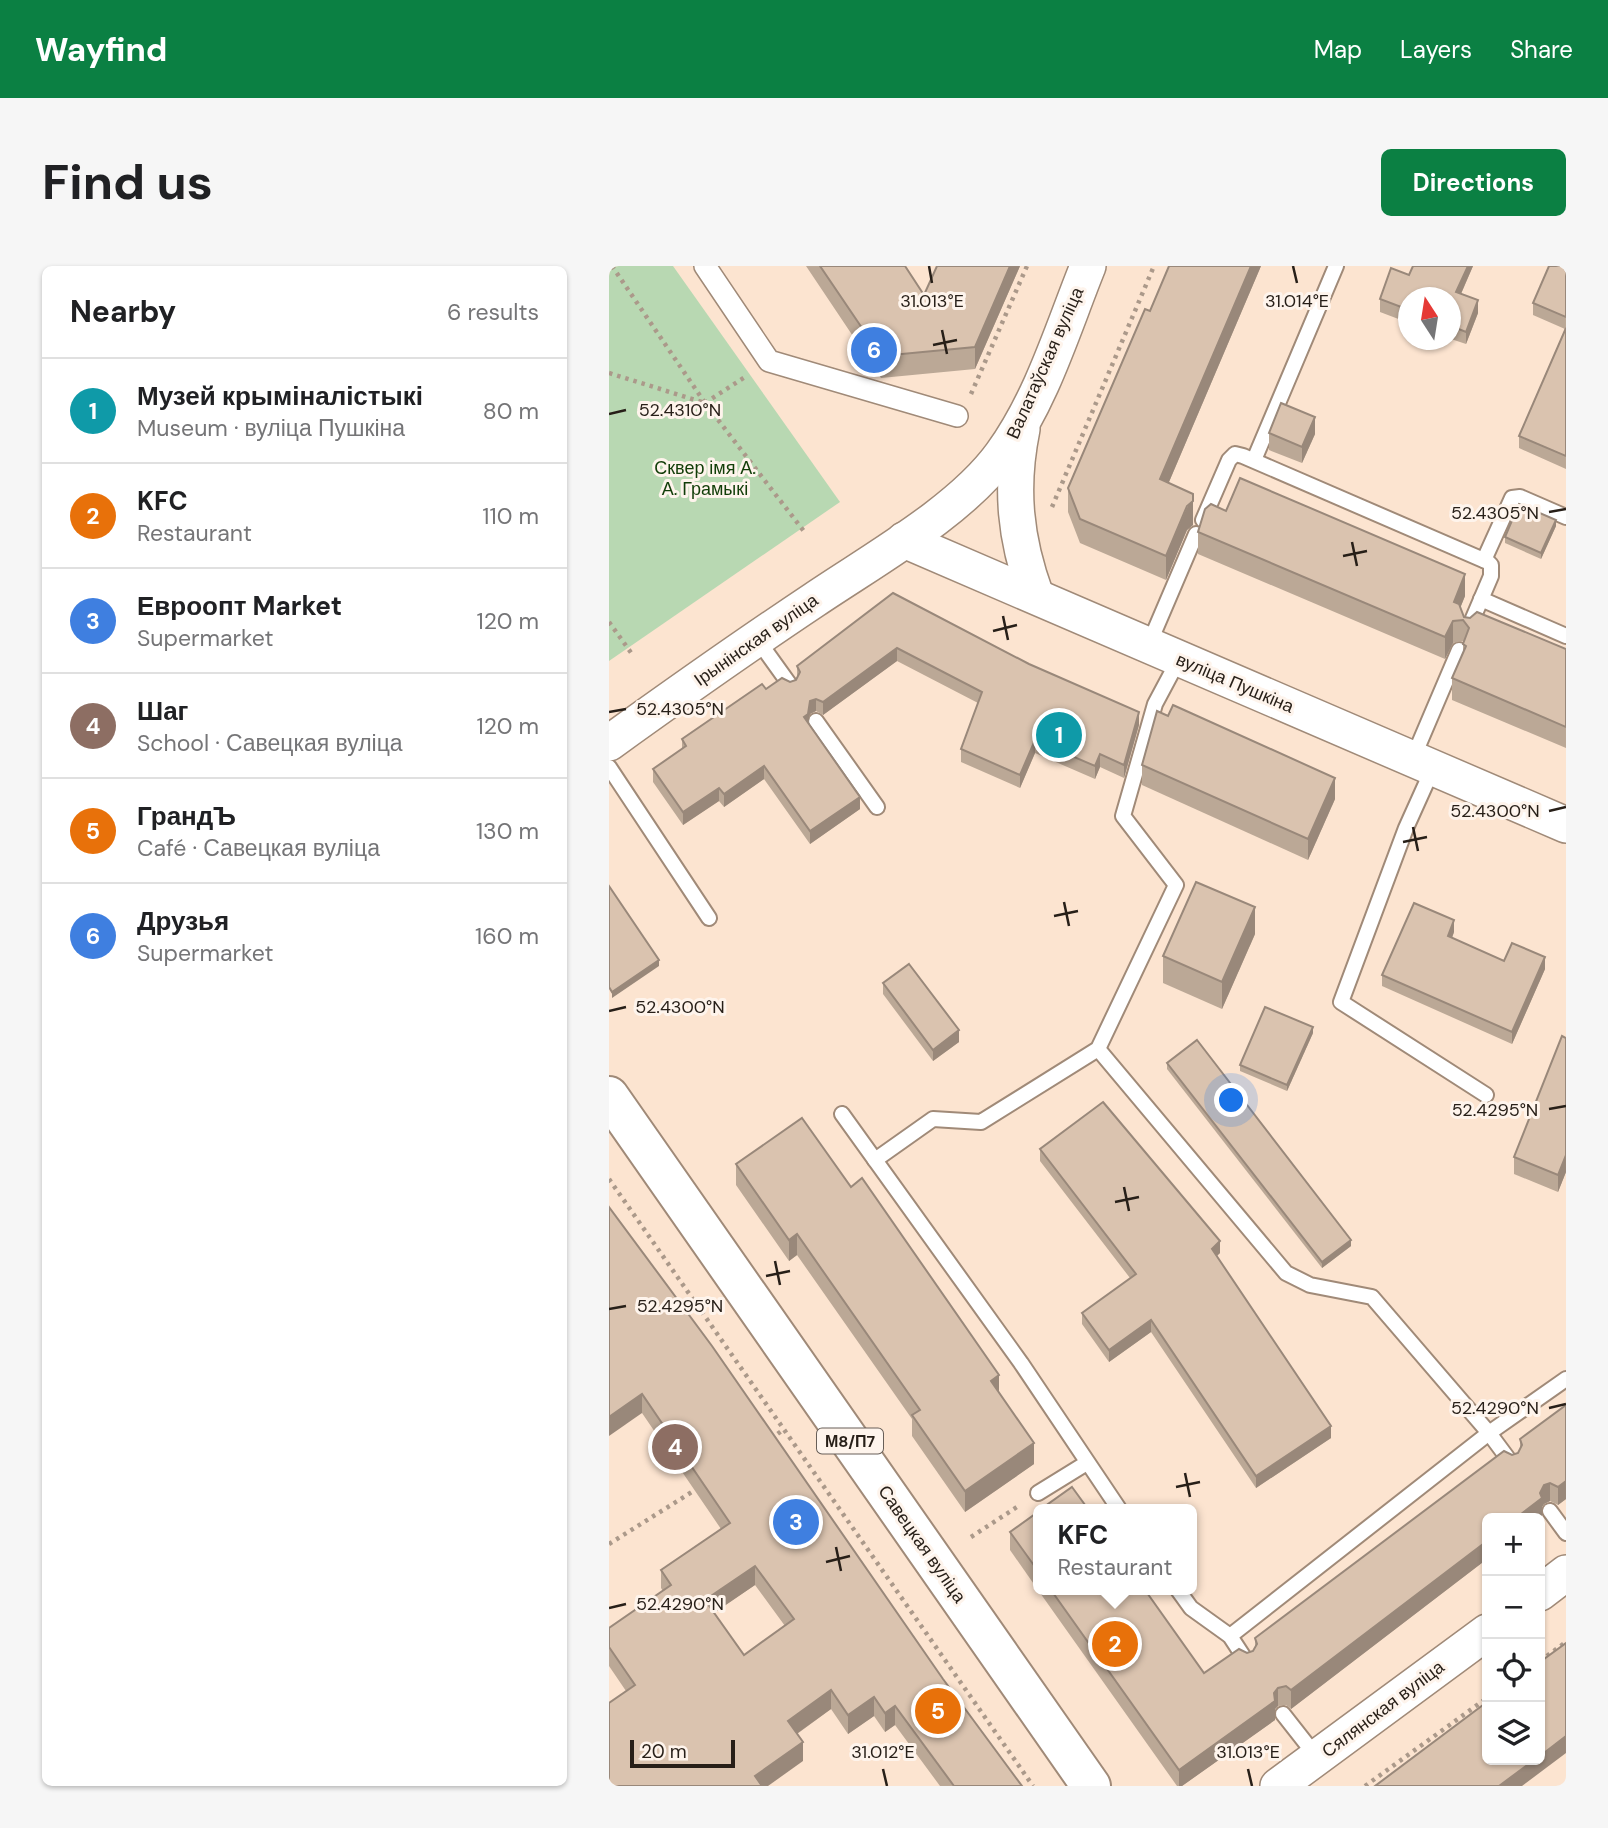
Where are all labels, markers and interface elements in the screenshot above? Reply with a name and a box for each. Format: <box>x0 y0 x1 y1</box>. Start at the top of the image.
text: Wayfind <box>35 28 167 71</box>
text: Map <box>1314 34 1362 65</box>
text: Layers <box>1400 34 1472 65</box>
text: Share <box>1510 34 1573 65</box>
button: Directions <box>1381 149 1566 216</box>
text: Find us <box>42 150 213 214</box>
street label: Валатаўская вуліца <box>1001 282 1090 443</box>
north arrow <box>1398 287 1461 350</box>
text: 31.013°E <box>900 289 964 313</box>
text: 31.014°E <box>1265 289 1329 313</box>
text: Nearby <box>70 292 176 331</box>
text: 6 results <box>447 297 539 327</box>
pin: 6 <box>851 324 897 376</box>
text: Музей крыміналістыкі <box>137 379 423 413</box>
text: 1 <box>89 396 97 426</box>
text: 80 m <box>483 396 539 426</box>
text: 52.4310°N <box>639 398 721 422</box>
text: Museum · вуліца Пушкіна <box>137 413 405 443</box>
park label: Сквер імя А. А. Грамыкі <box>654 456 756 501</box>
text: KFC <box>137 484 188 518</box>
text: 2 <box>86 501 100 531</box>
text: 110 m <box>482 501 539 531</box>
text: 52.4305°N <box>1451 501 1539 525</box>
text: Restaurant <box>137 518 252 548</box>
street label: Ірынінская вуліца <box>689 588 824 692</box>
text: Евроопт Market <box>137 589 342 623</box>
text: 3 <box>86 606 100 636</box>
text: 120 m <box>476 606 539 636</box>
text: Supermarket <box>137 623 273 653</box>
street label: вуліца Пушкіна <box>1173 647 1298 719</box>
text: Шаг <box>137 694 188 728</box>
text: 52.4305°N <box>636 697 724 721</box>
pin: 1 <box>1036 709 1082 761</box>
text: 4 <box>86 711 100 741</box>
text: 120 m <box>476 711 539 741</box>
text: School · Савецкая вуліца <box>137 728 403 758</box>
text: ГрандЪ <box>137 799 236 833</box>
text: 52.4300°N <box>1450 799 1540 823</box>
text: 5 <box>86 816 100 846</box>
text: 130 m <box>476 816 539 846</box>
text: Café · Савецкая вуліца <box>137 833 380 863</box>
text: Друзья <box>137 904 229 938</box>
text: 6 <box>86 921 100 951</box>
text: 160 m <box>475 921 539 951</box>
text: Supermarket <box>137 938 273 968</box>
text: 52.4300°N <box>635 995 725 1019</box>
your location <box>1214 1083 1248 1117</box>
text: 52.4295°N <box>1452 1098 1538 1122</box>
text: 52.4295°N <box>637 1294 723 1318</box>
text: 52.4290°N <box>1451 1396 1539 1420</box>
pin: 4 <box>652 1421 698 1473</box>
road number: М8/П7 <box>817 1428 883 1454</box>
street label: Савецкая вуліца <box>873 1480 972 1608</box>
pin: 3 <box>773 1496 819 1548</box>
popup <box>1033 1504 1197 1595</box>
map controls <box>1482 1513 1545 1765</box>
button: + <box>1482 1513 1545 1576</box>
text: KFC <box>1057 1518 1108 1552</box>
text: Restaurant <box>1057 1552 1173 1582</box>
button: − <box>1482 1576 1545 1639</box>
text: 52.4290°N <box>636 1592 724 1616</box>
pin: 2 <box>1092 1618 1138 1670</box>
button: locate <box>1482 1639 1545 1702</box>
street label: Сялянская вуліца <box>1317 1654 1450 1763</box>
pin: 5 <box>915 1685 961 1737</box>
button: layers <box>1482 1702 1545 1765</box>
scale bar <box>630 1737 735 1769</box>
text: 20 m <box>641 1739 687 1764</box>
text: 31.012°E <box>851 1740 915 1764</box>
text: 31.013°E <box>1216 1740 1280 1764</box>

